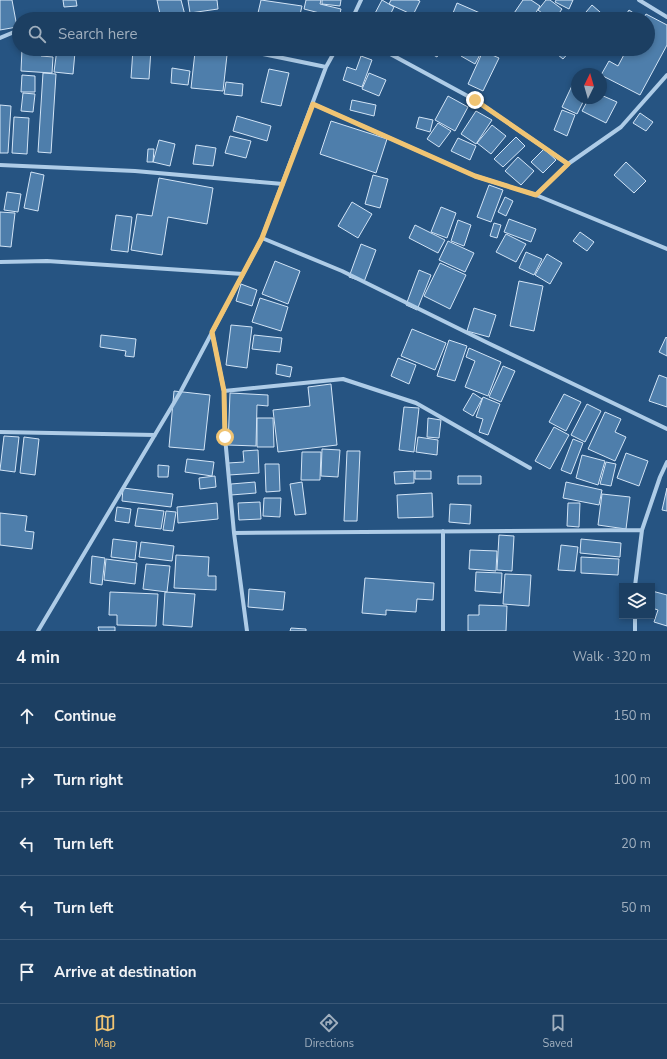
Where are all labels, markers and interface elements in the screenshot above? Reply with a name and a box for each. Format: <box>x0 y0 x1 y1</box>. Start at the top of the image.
search box <box>12 12 655 56</box>
icon: search <box>26 23 48 45</box>
text: Search here <box>58 24 138 44</box>
north arrow <box>571 68 607 104</box>
route end <box>466 91 484 109</box>
route start <box>216 428 234 446</box>
map controls <box>619 583 655 619</box>
button: layers <box>619 583 655 619</box>
text: 4 min <box>16 646 60 669</box>
text: Walk · 320 m <box>573 648 651 666</box>
icon: ahead <box>16 705 38 727</box>
text: Continue <box>54 706 116 726</box>
text: 150 m <box>613 707 651 725</box>
icon: right <box>16 769 38 791</box>
text: Turn right <box>54 770 123 790</box>
text: 100 m <box>613 771 651 789</box>
icon: left <box>16 833 38 855</box>
text: Turn left <box>54 834 113 854</box>
text: 20 m <box>621 835 651 853</box>
icon: left <box>16 897 38 919</box>
text: Turn left <box>54 898 113 918</box>
text: 50 m <box>621 899 651 917</box>
icon: arrive <box>16 961 38 983</box>
text: Arrive at destination <box>54 962 197 982</box>
tab: Map <box>94 1012 116 1051</box>
tab: Directions <box>304 1012 354 1051</box>
tab: Saved <box>542 1012 573 1051</box>

